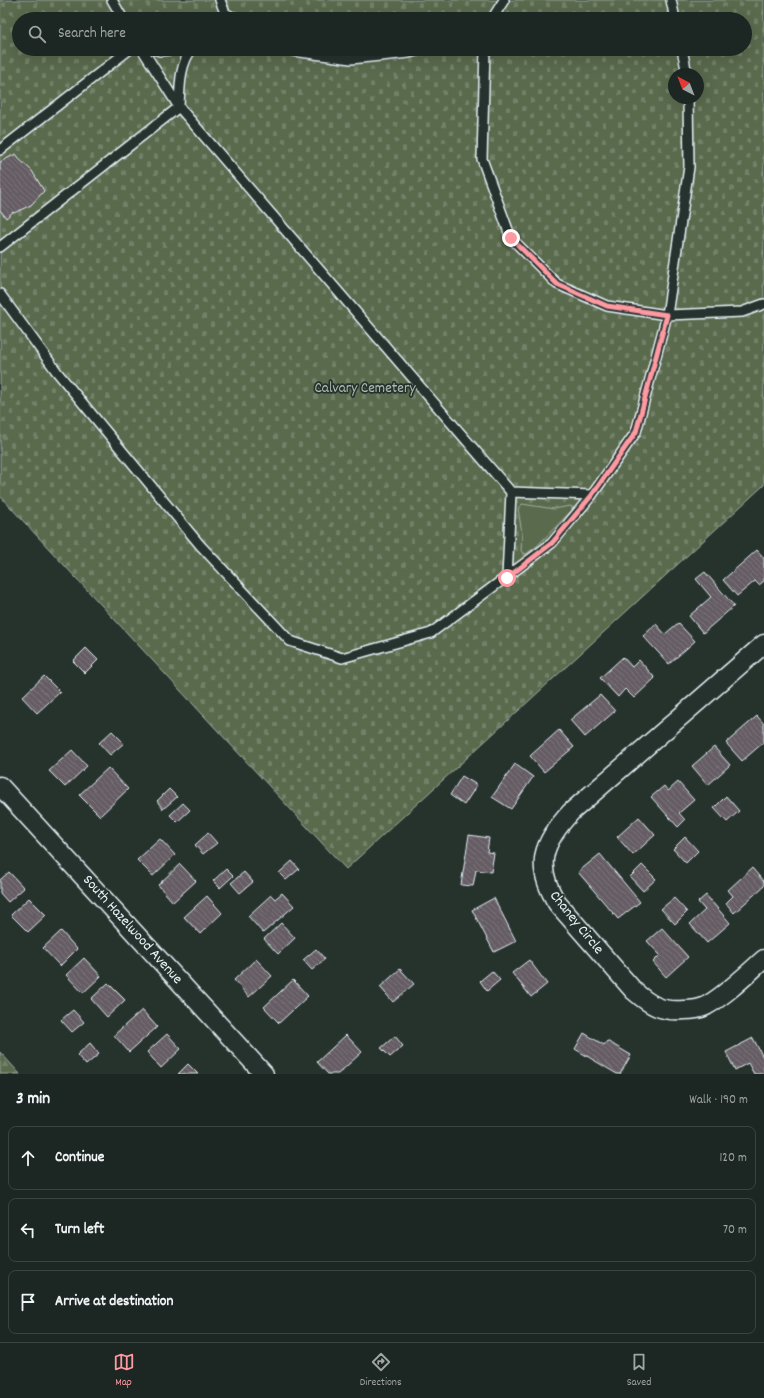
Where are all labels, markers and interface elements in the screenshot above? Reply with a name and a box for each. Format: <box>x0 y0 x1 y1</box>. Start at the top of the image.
search box <box>12 12 752 56</box>
icon: search <box>26 23 48 45</box>
text: Search here <box>58 23 126 45</box>
north arrow <box>668 68 704 104</box>
route end <box>502 229 520 247</box>
park label: Calvary Cemetery <box>314 378 416 400</box>
route start <box>498 569 516 587</box>
street label: South Hazelwood Avenue <box>77 870 188 990</box>
street label: Chaney Circle <box>543 886 609 960</box>
text: 3 min <box>16 1088 50 1112</box>
text: Walk · 190 m <box>689 1091 748 1110</box>
icon: ahead <box>17 1147 39 1169</box>
text: Continue <box>55 1147 104 1169</box>
text: 120 m <box>719 1149 747 1168</box>
icon: left <box>17 1219 39 1241</box>
text: Turn left <box>55 1219 104 1241</box>
text: 70 m <box>723 1221 747 1240</box>
icon: arrive <box>17 1291 39 1313</box>
text: Arrive at destination <box>55 1291 173 1313</box>
tab: Map <box>113 1351 135 1391</box>
tab: Directions <box>360 1351 402 1391</box>
tab: Saved <box>627 1351 651 1391</box>

